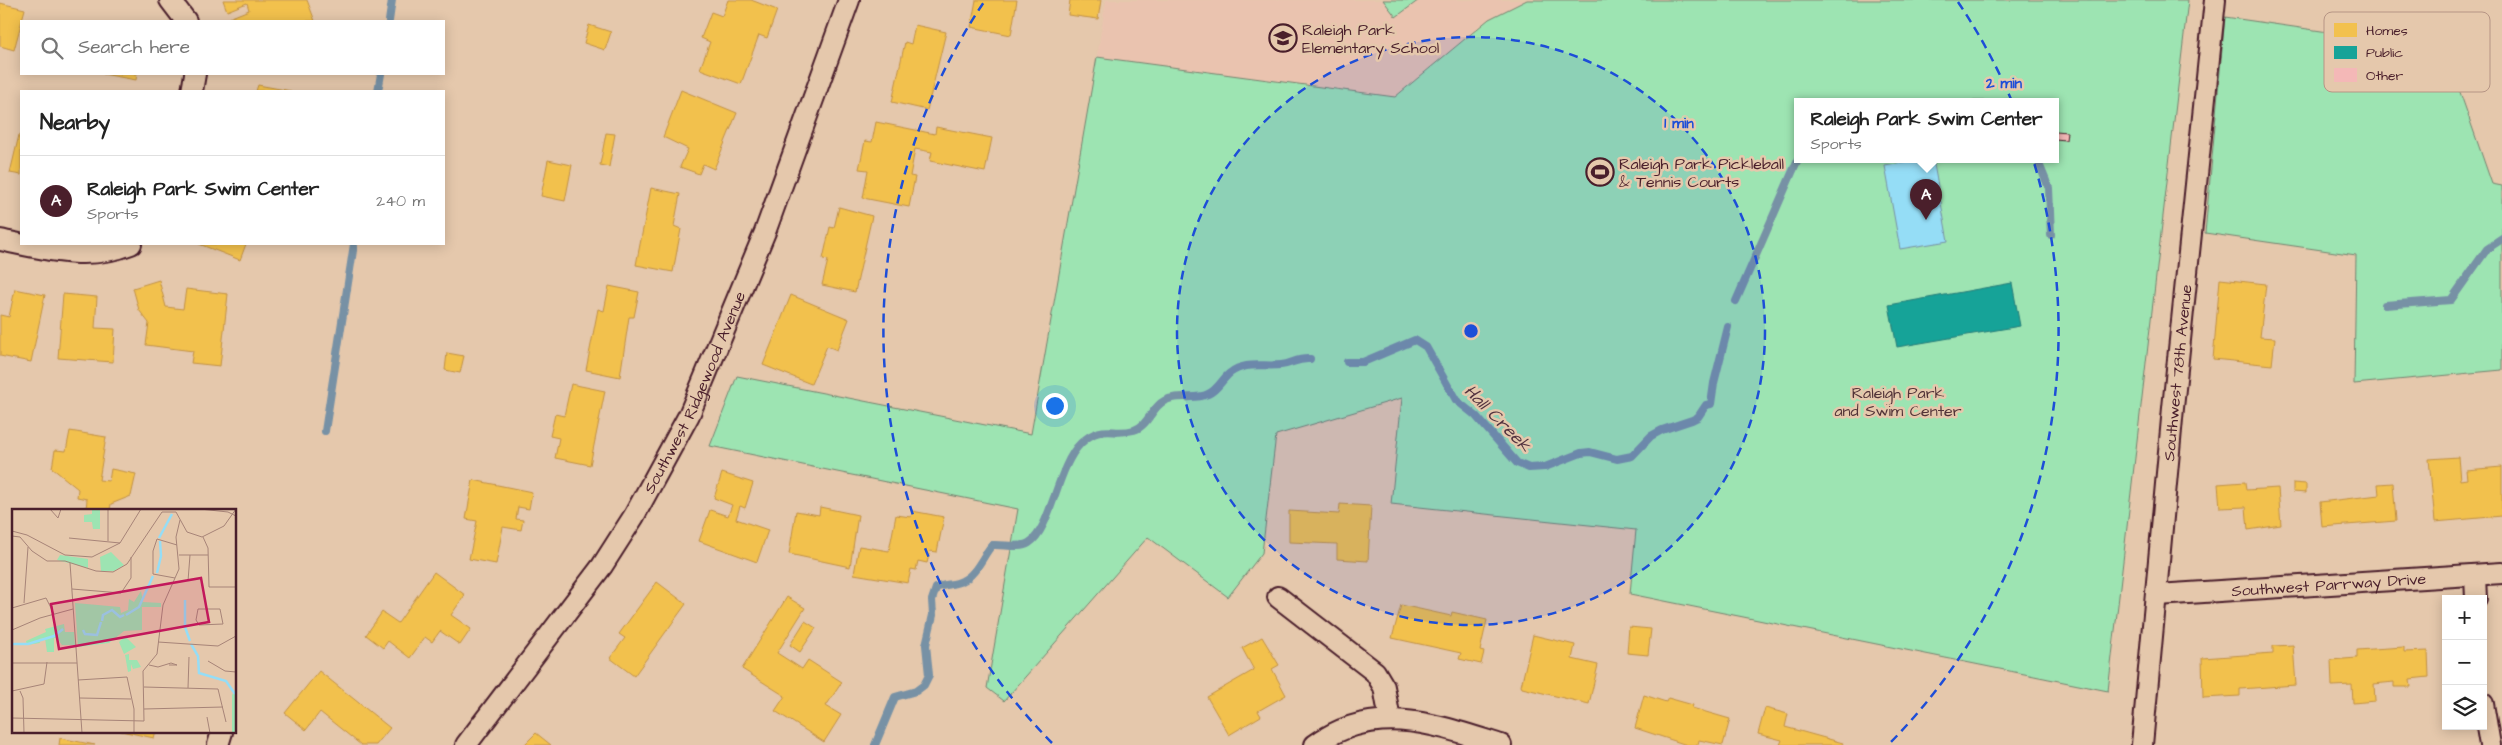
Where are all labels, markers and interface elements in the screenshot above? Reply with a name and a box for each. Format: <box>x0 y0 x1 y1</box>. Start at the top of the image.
legend <box>2324 12 2490 92</box>
place label: Raleigh Park Elementary School <box>1302 19 1439 60</box>
search box <box>20 20 445 75</box>
text: Homes <box>2366 21 2408 41</box>
school or university icon: Raleigh Park Elementary School <box>1268 23 1298 53</box>
icon: search <box>38 34 66 62</box>
text: Search here <box>78 34 190 61</box>
text: Public <box>2366 43 2403 63</box>
text: Other <box>2366 66 2404 86</box>
text: 2 min <box>1985 73 2023 94</box>
popup <box>1794 98 2059 163</box>
text: Raleigh Park Swim Center <box>1810 106 2043 133</box>
text: Nearby <box>40 108 110 137</box>
text: 1 min <box>1664 113 1694 134</box>
text: Sports <box>1810 133 1862 155</box>
place label: Raleigh Park Pickleball & Tennis Courts <box>1619 153 1784 193</box>
sports icon: Raleigh Park Pickleball & Tennis Courts <box>1585 157 1615 187</box>
text: Raleigh Park Swim Center <box>87 176 319 203</box>
pin: A <box>1910 179 1942 220</box>
text: A <box>51 190 61 212</box>
text: 240 m <box>376 190 425 212</box>
text: Sports <box>87 203 139 225</box>
street label: Southwest 78th Avenue <box>2158 283 2198 462</box>
street label: Southwest Ridgewood Avenue <box>638 288 751 498</box>
centre of rings <box>1462 322 1480 340</box>
water label: Hall Creek <box>1458 379 1538 458</box>
park label: Raleigh Park and Swim Center <box>1834 382 1962 422</box>
your location <box>1042 393 1068 419</box>
inset map <box>12 509 236 732</box>
street label: Southwest Parrway Drive <box>2231 568 2427 602</box>
map controls <box>2442 595 2487 730</box>
button: + <box>2442 595 2487 640</box>
button: − <box>2442 640 2487 685</box>
button: layers <box>2442 685 2487 730</box>

